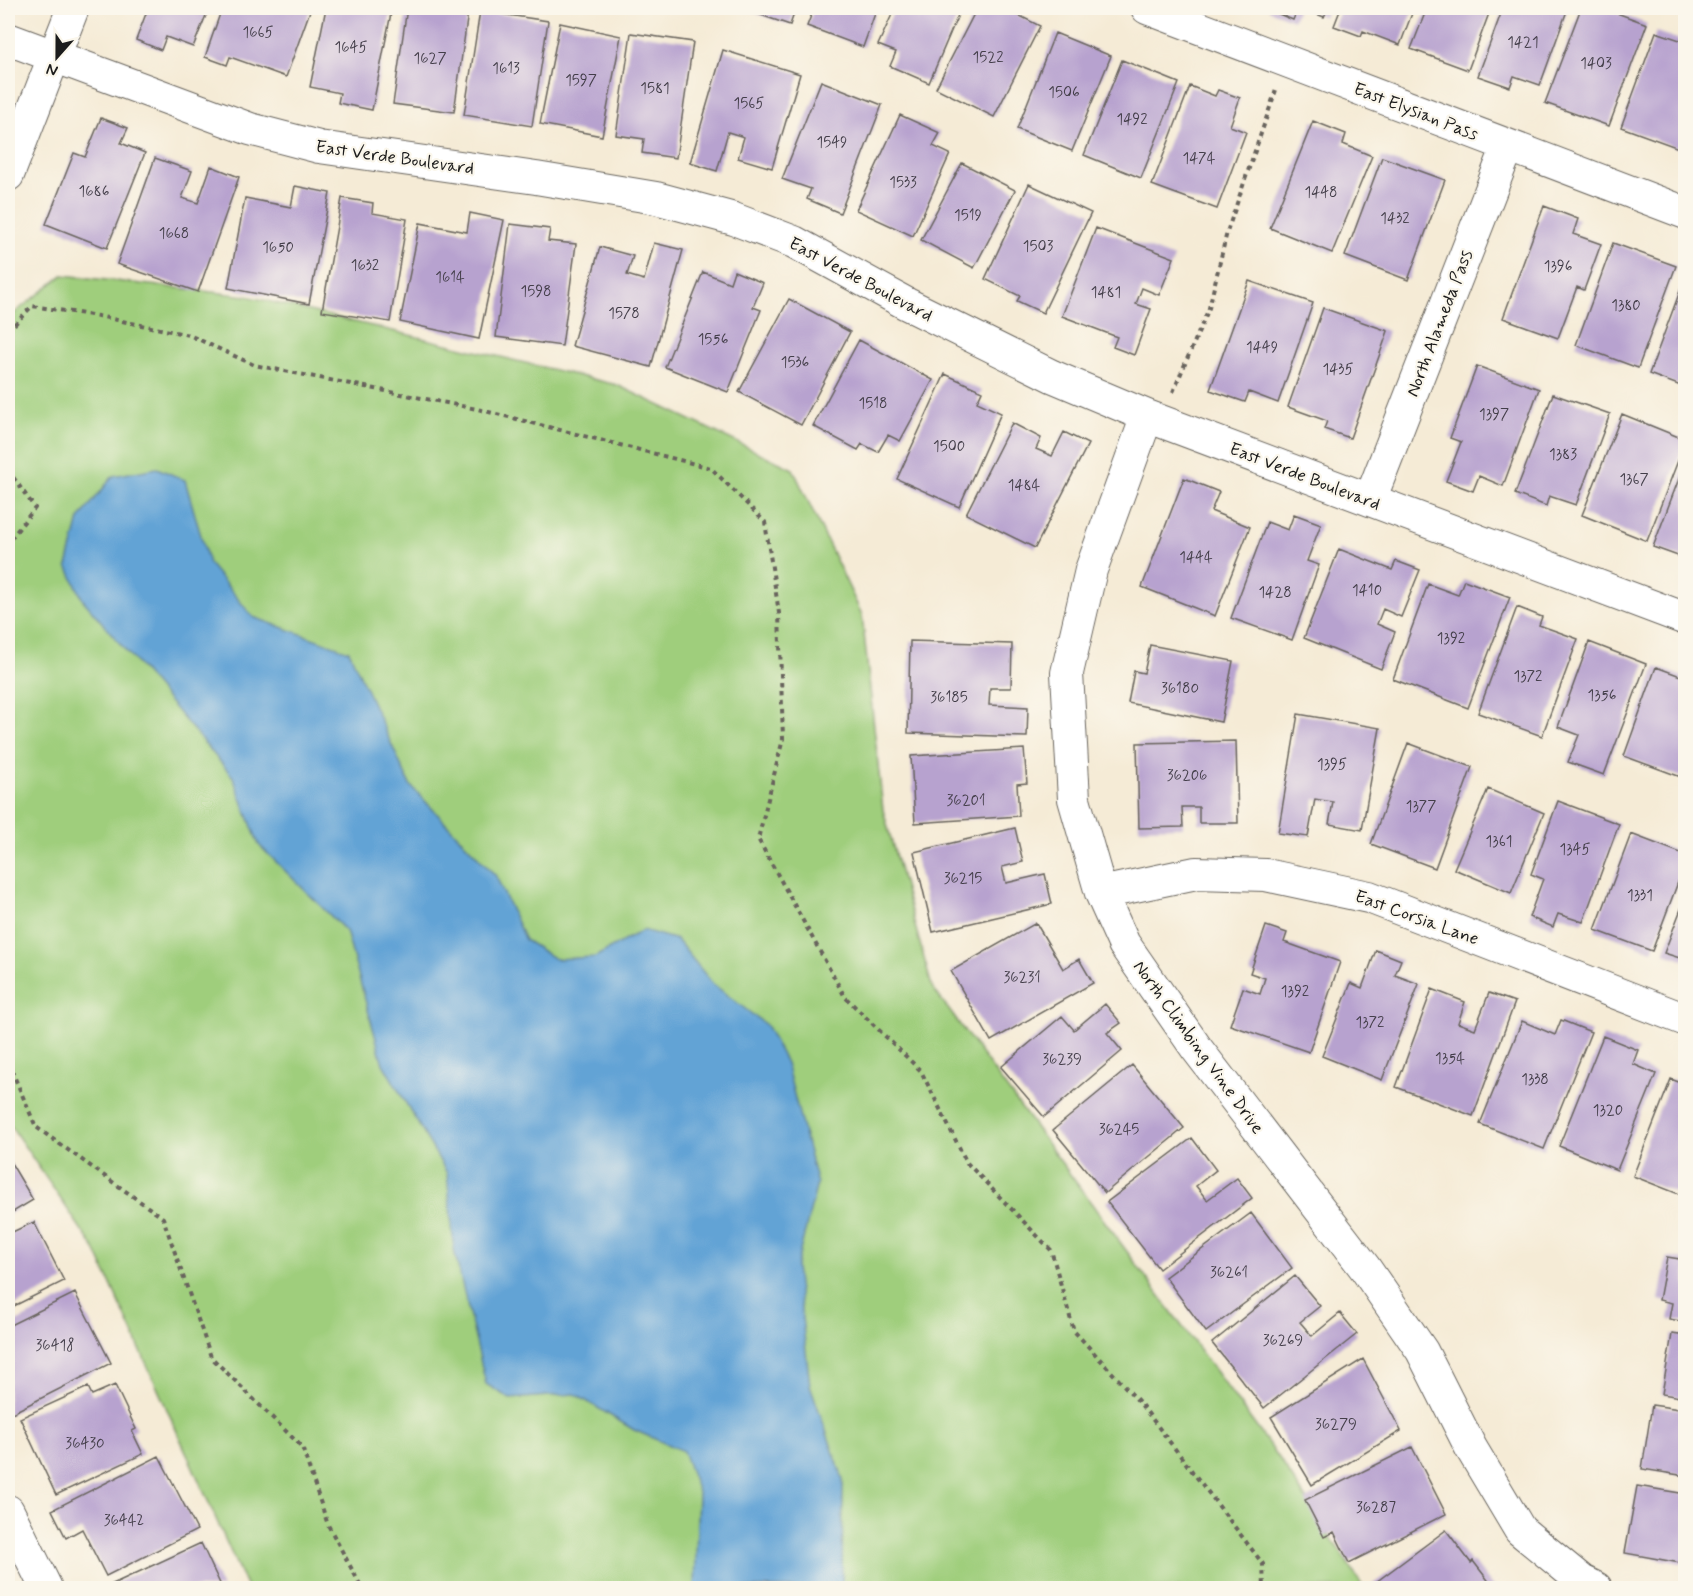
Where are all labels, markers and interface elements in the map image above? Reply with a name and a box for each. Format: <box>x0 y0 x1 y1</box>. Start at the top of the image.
house number: 1665 <box>242 23 274 43</box>
north arrow <box>27 27 87 87</box>
house number: 1421 <box>1507 33 1539 53</box>
house number: 1645 <box>335 38 367 58</box>
house number: 1522 <box>973 48 1004 68</box>
house number: 1627 <box>413 49 447 69</box>
house number: 1403 <box>1580 54 1612 74</box>
text: N <box>43 58 61 81</box>
house number: 1613 <box>492 59 520 79</box>
house number: 1597 <box>565 71 597 91</box>
street label: East Elysian Pass <box>1350 77 1481 147</box>
house number: 1581 <box>640 79 670 99</box>
house number: 1506 <box>1048 83 1080 103</box>
house number: 1565 <box>734 94 764 114</box>
house number: 1492 <box>1116 110 1148 130</box>
house number: 1549 <box>817 133 847 153</box>
street label: East Verde Boulevard <box>314 135 476 181</box>
house number: 1474 <box>1183 149 1216 169</box>
house number: 1533 <box>889 173 917 193</box>
house number: 1686 <box>79 182 110 202</box>
house number: 1448 <box>1304 183 1338 203</box>
house number: 1519 <box>954 206 982 226</box>
house number: 1432 <box>1380 209 1410 229</box>
house number: 1668 <box>159 224 189 244</box>
street label: East Verde Boulevard <box>784 232 937 328</box>
house number: 1503 <box>1023 237 1053 257</box>
house number: 1650 <box>262 238 294 258</box>
street label: North Alameda Pass <box>1401 246 1479 400</box>
house number: 1632 <box>351 256 379 276</box>
house number: 1396 <box>1544 257 1573 277</box>
house number: 1614 <box>435 268 465 288</box>
house number: 1598 <box>520 282 552 302</box>
house number: 1481 <box>1091 283 1121 303</box>
house number: 1380 <box>1611 296 1641 316</box>
house number: 1578 <box>608 304 640 324</box>
house number: 1556 <box>698 330 729 350</box>
house number: 1449 <box>1246 338 1278 358</box>
house number: 1536 <box>781 353 810 373</box>
house number: 1435 <box>1323 360 1353 380</box>
house number: 1518 <box>859 394 888 414</box>
house number: 1397 <box>1479 405 1509 425</box>
house number: 1500 <box>933 437 965 457</box>
street label: East Verde Boulevard <box>1226 437 1383 517</box>
house number: 1383 <box>1549 445 1577 465</box>
house number: 1367 <box>1619 470 1649 490</box>
house number: 1484 <box>1008 476 1041 496</box>
house number: 1444 <box>1179 548 1213 568</box>
house number: 1410 <box>1352 581 1382 601</box>
house number: 1428 <box>1258 583 1292 603</box>
house number: 1392 <box>1437 629 1465 649</box>
house number: 1372 <box>1514 667 1542 687</box>
house number: 36180 <box>1161 679 1199 699</box>
house number: 1356 <box>1587 686 1617 706</box>
house number: 36185 <box>930 688 968 708</box>
house number: 1395 <box>1317 755 1347 775</box>
house number: 36206 <box>1167 766 1207 786</box>
house number: 36201 <box>947 791 985 811</box>
house number: 1377 <box>1406 797 1436 817</box>
house number: 1361 <box>1486 832 1512 852</box>
house number: 1345 <box>1560 840 1590 860</box>
house number: 36215 <box>944 869 982 889</box>
street label: East Corsia Lane <box>1351 884 1482 951</box>
house number: 1331 <box>1627 886 1653 906</box>
street label: North Climbing Vine Drive <box>1127 956 1269 1139</box>
house number: 36231 <box>1003 968 1041 988</box>
house number: 1392 <box>1281 982 1309 1002</box>
house number: 1372 <box>1356 1013 1384 1033</box>
house number: 1354 <box>1435 1049 1465 1069</box>
house number: 36239 <box>1042 1050 1082 1070</box>
house number: 1338 <box>1521 1070 1549 1090</box>
house number: 1320 <box>1593 1101 1623 1121</box>
house number: 36245 <box>1099 1120 1139 1140</box>
house number: 36261 <box>1210 1263 1248 1283</box>
house number: 36269 <box>1263 1331 1303 1351</box>
house number: 36418 <box>36 1336 74 1356</box>
house number: 36279 <box>1315 1415 1357 1435</box>
house number: 36430 <box>65 1434 105 1454</box>
house number: 36287 <box>1356 1498 1396 1518</box>
house number: 36442 <box>104 1511 144 1531</box>

